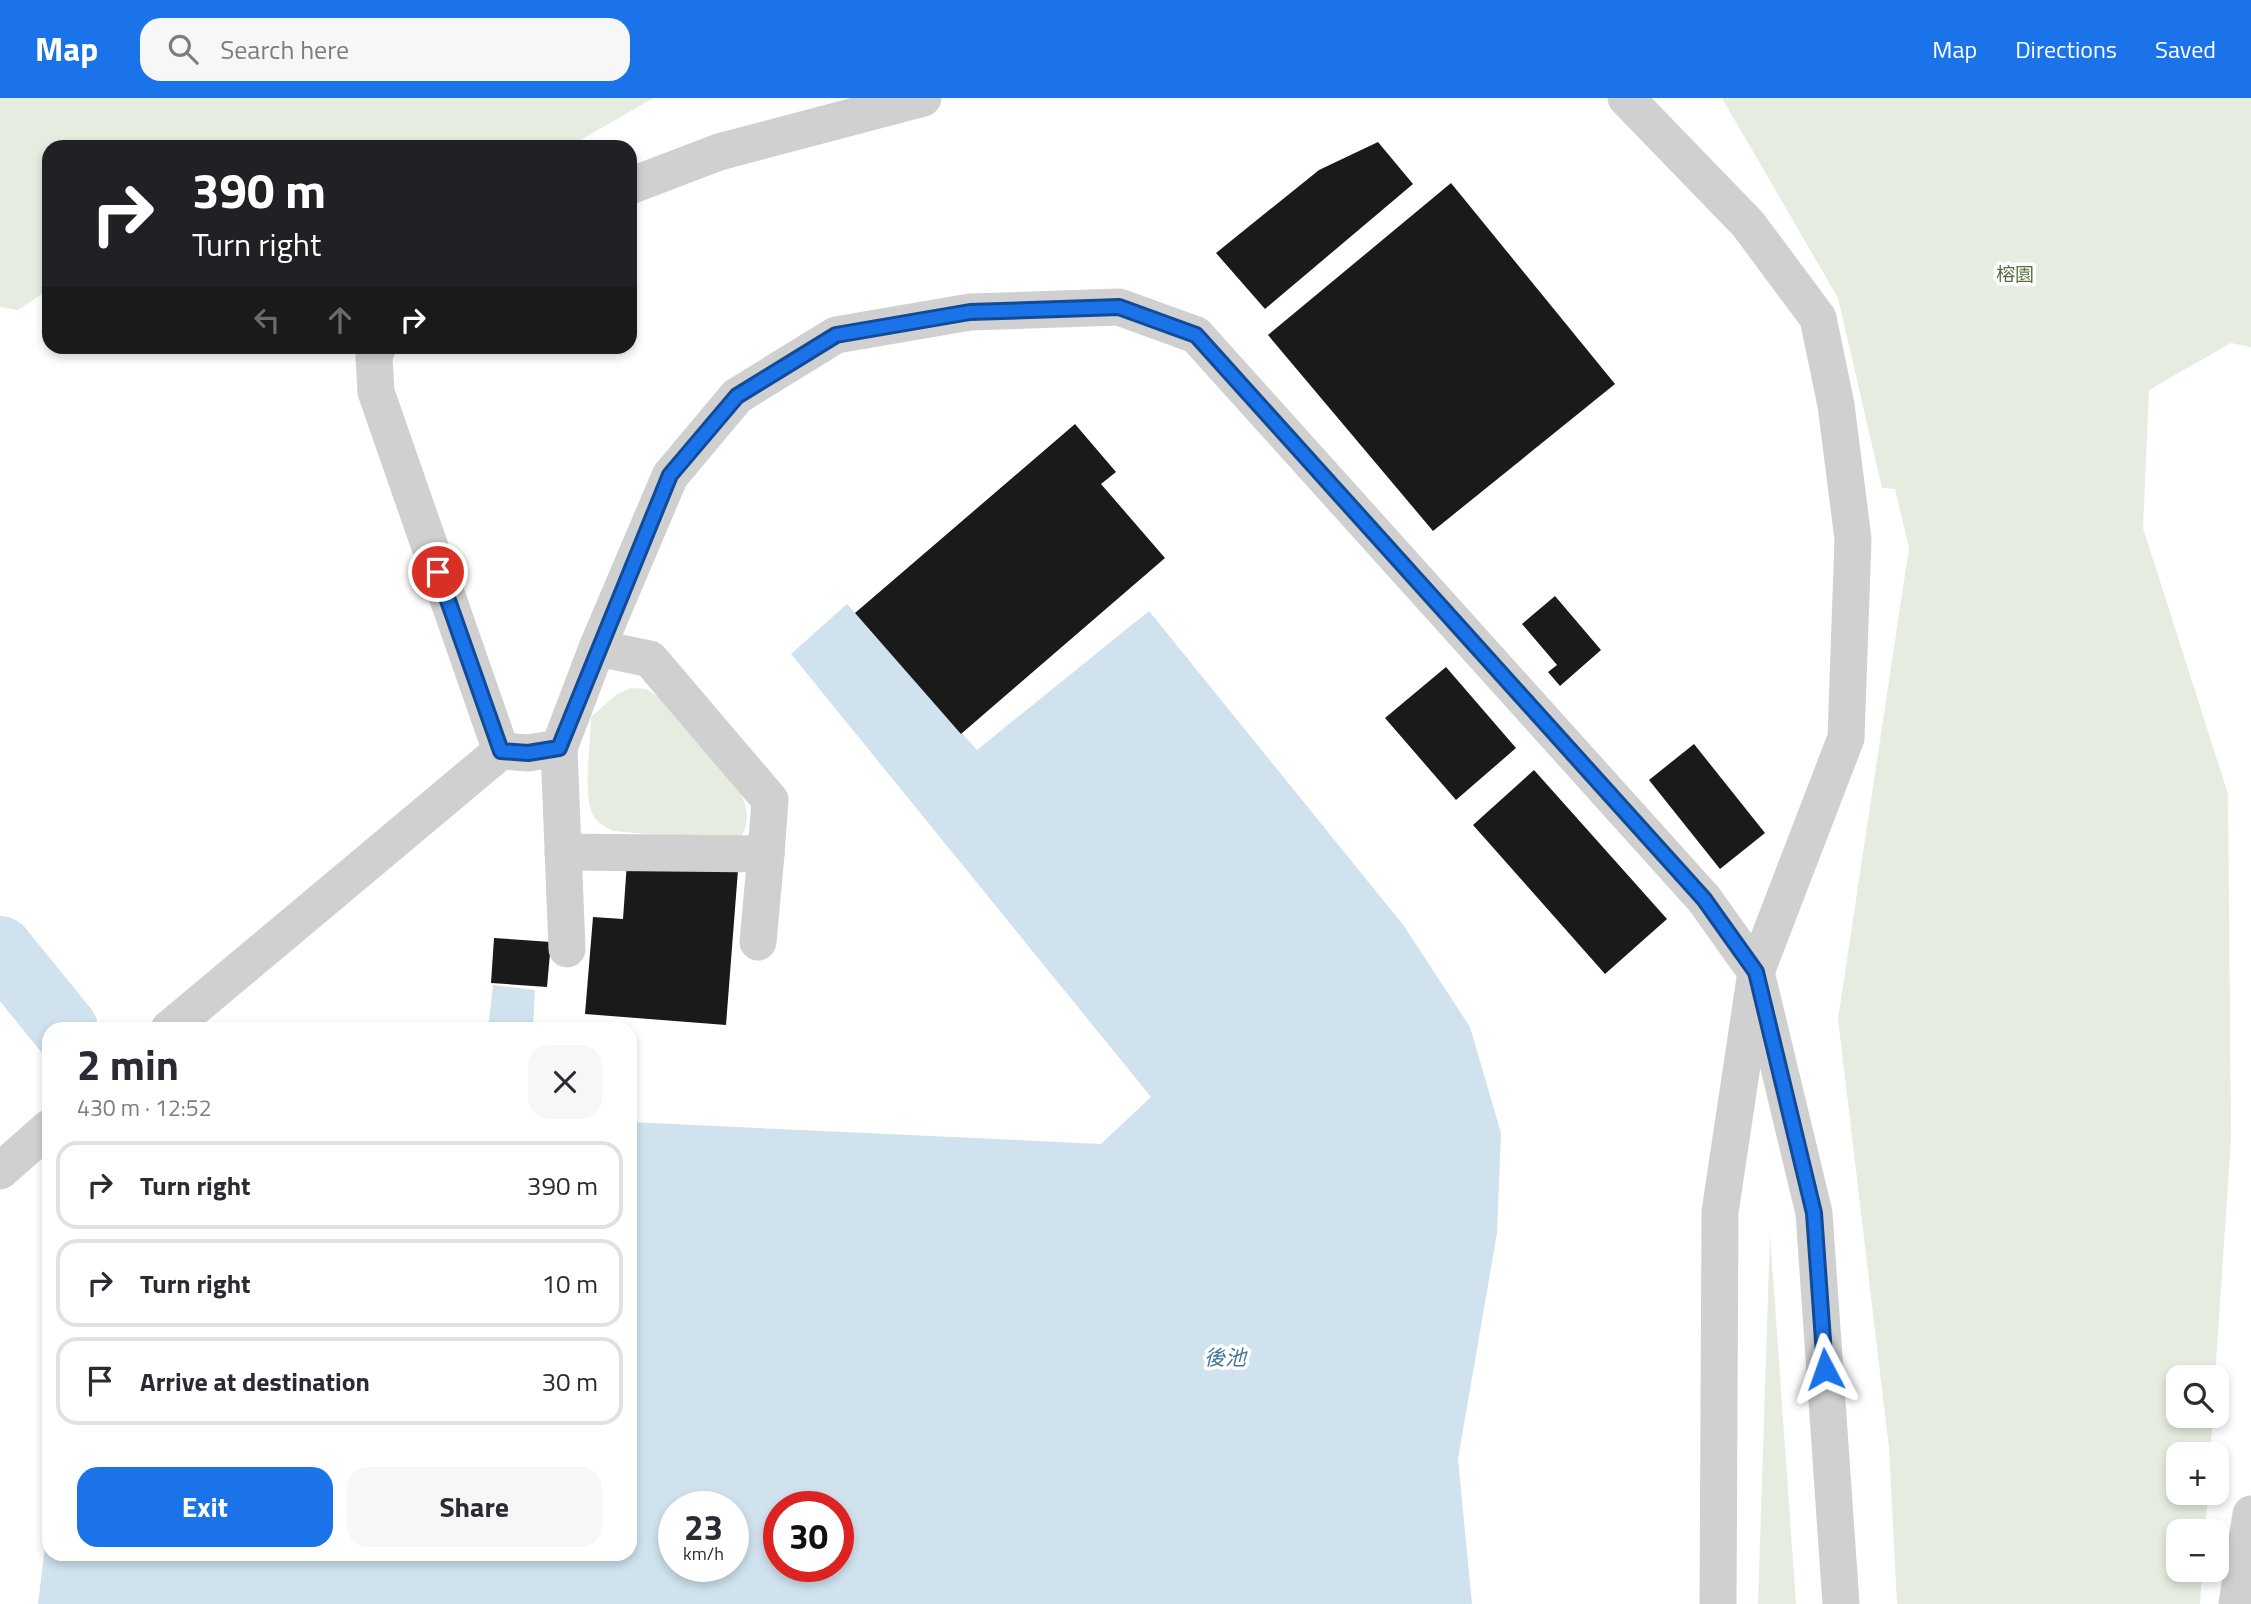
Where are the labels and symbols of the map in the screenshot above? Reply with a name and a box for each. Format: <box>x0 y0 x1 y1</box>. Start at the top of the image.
park label: 榕園 <box>1996 259 2034 288</box>
pin <box>408 542 468 602</box>
position arrow <box>1788 1332 1862 1406</box>
water label: 後池 <box>1204 1341 1248 1373</box>
speed limit sign: 30 <box>763 1491 854 1582</box>

